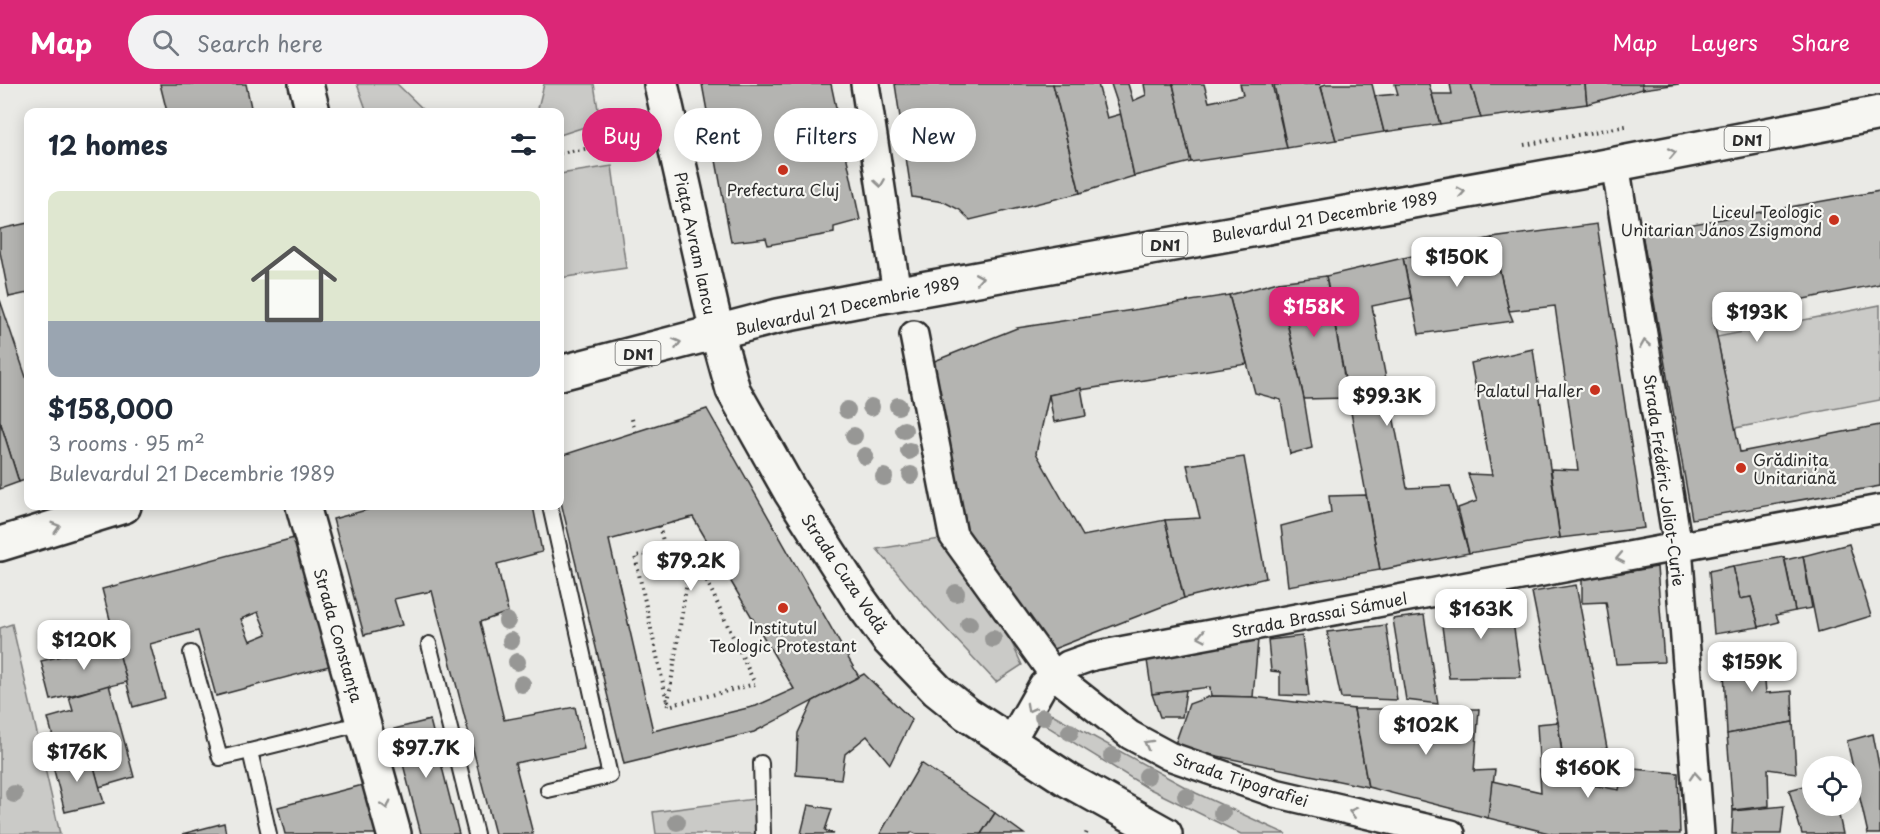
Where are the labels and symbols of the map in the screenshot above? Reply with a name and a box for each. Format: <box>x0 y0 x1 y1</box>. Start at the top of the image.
road number: DN1 <box>1724 127 1770 151</box>
one-way arrow <box>1667 147 1677 160</box>
marker: Prefectura Cluj <box>776 163 790 177</box>
street label: Piața Avram Iancu <box>669 169 723 317</box>
place label: Prefectura Cluj <box>727 177 839 201</box>
one-way arrow <box>873 179 885 188</box>
street label: Bulevardul 21 Decembrie 1989 <box>1209 184 1439 248</box>
one-way arrow <box>1455 186 1465 199</box>
place label: Liceul Teologic Unitarian János Zsigmond <box>1621 199 1822 241</box>
marker: Liceul Teologic Unitarian János Zsigmond <box>1827 213 1841 227</box>
road number: DN1 <box>1142 232 1188 256</box>
pin: $150K <box>1415 237 1499 288</box>
street label: Bulevardul 21 Decembrie 1989 <box>732 269 962 341</box>
one-way arrow <box>974 272 984 285</box>
pin: $158K <box>1272 287 1356 338</box>
pin: $193K <box>1715 292 1799 343</box>
one-way arrow <box>672 337 682 350</box>
one-way arrow <box>1639 339 1651 349</box>
road number: DN1 <box>616 341 660 365</box>
street label: Strada Frédéric Joliot-Curie <box>1638 372 1692 588</box>
pin: $99.3K <box>1338 376 1436 427</box>
place label: Palatul Haller <box>1476 378 1584 402</box>
marker: Palatul Haller <box>1588 383 1602 397</box>
place label: Grădinița Unitariană <box>1753 447 1837 489</box>
marker: Grădinița Unitariană <box>1734 461 1748 475</box>
street label: Strada Cuza Vodă <box>796 508 894 638</box>
one-way arrow <box>50 522 61 534</box>
pin: $79.2K <box>642 541 740 592</box>
one-way arrow <box>1616 551 1626 564</box>
street label: Strada Constanța <box>308 565 370 705</box>
street label: Strada Brassai Sámuel <box>1229 585 1409 643</box>
pin: $163K <box>1439 589 1523 640</box>
marker: Institutul Teologic Protestant <box>776 601 790 615</box>
place label: Institutul Teologic Protestant <box>709 615 857 657</box>
pin: $120K <box>42 620 126 671</box>
one-way arrow <box>1197 629 1207 642</box>
pin: $159K <box>1710 642 1794 693</box>
one-way arrow <box>1026 701 1037 712</box>
pin: $102K <box>1384 705 1468 756</box>
pin: $97.7K <box>377 728 475 779</box>
pin: $176K <box>35 732 119 783</box>
one-way arrow <box>1144 740 1154 751</box>
street label: Strada Tipografiei <box>1170 746 1312 812</box>
pin: $160K <box>1546 748 1630 799</box>
one-way arrow <box>1689 771 1702 780</box>
one-way arrow <box>379 799 391 810</box>
one-way arrow <box>1348 806 1358 819</box>

